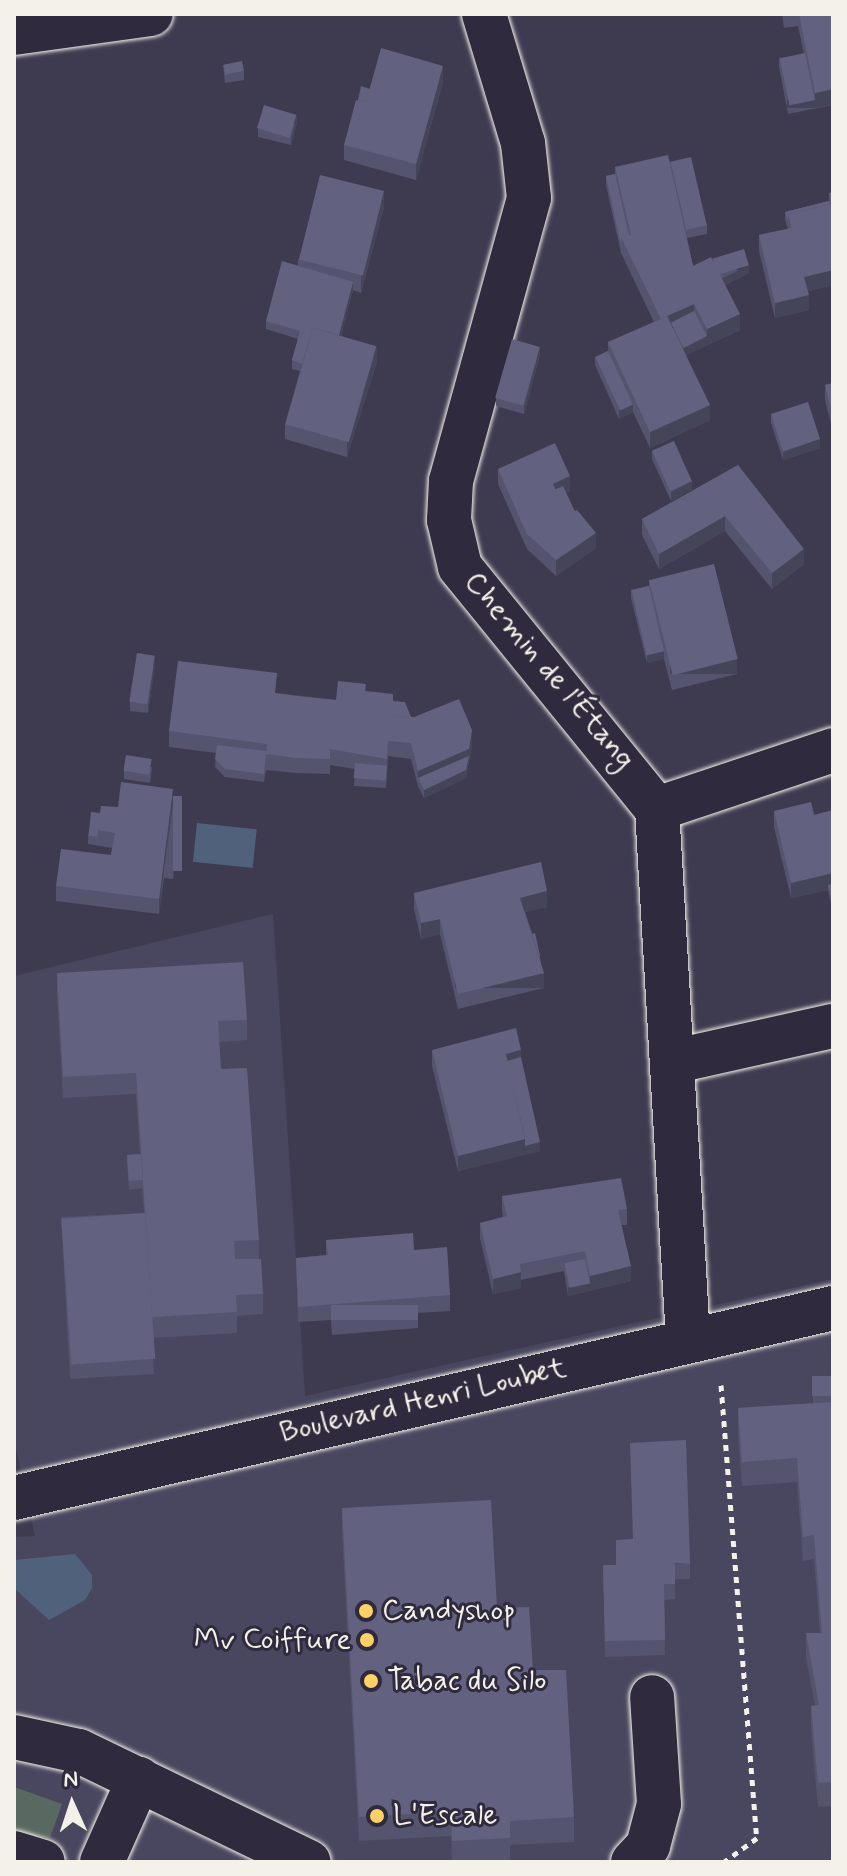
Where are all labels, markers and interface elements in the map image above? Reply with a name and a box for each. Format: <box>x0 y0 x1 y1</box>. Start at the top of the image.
street label: Chemin de l'Étang <box>456 565 642 777</box>
street label: Boulevard Henri Loubet <box>275 1350 571 1452</box>
place label: Candyshop <box>382 1593 515 1629</box>
marker: Candyshop <box>357 1602 375 1620</box>
place label: Mv Coiffure <box>192 1622 351 1658</box>
marker: Mv Coiffure <box>358 1631 376 1649</box>
place label: Tabac du Silo <box>387 1663 546 1699</box>
marker: Tabac du Silo <box>362 1672 380 1690</box>
north arrow <box>32 1764 112 1844</box>
text: N <box>63 1766 79 1794</box>
place label: L'Escale <box>393 1798 497 1834</box>
marker: L'Escale <box>368 1807 386 1825</box>

